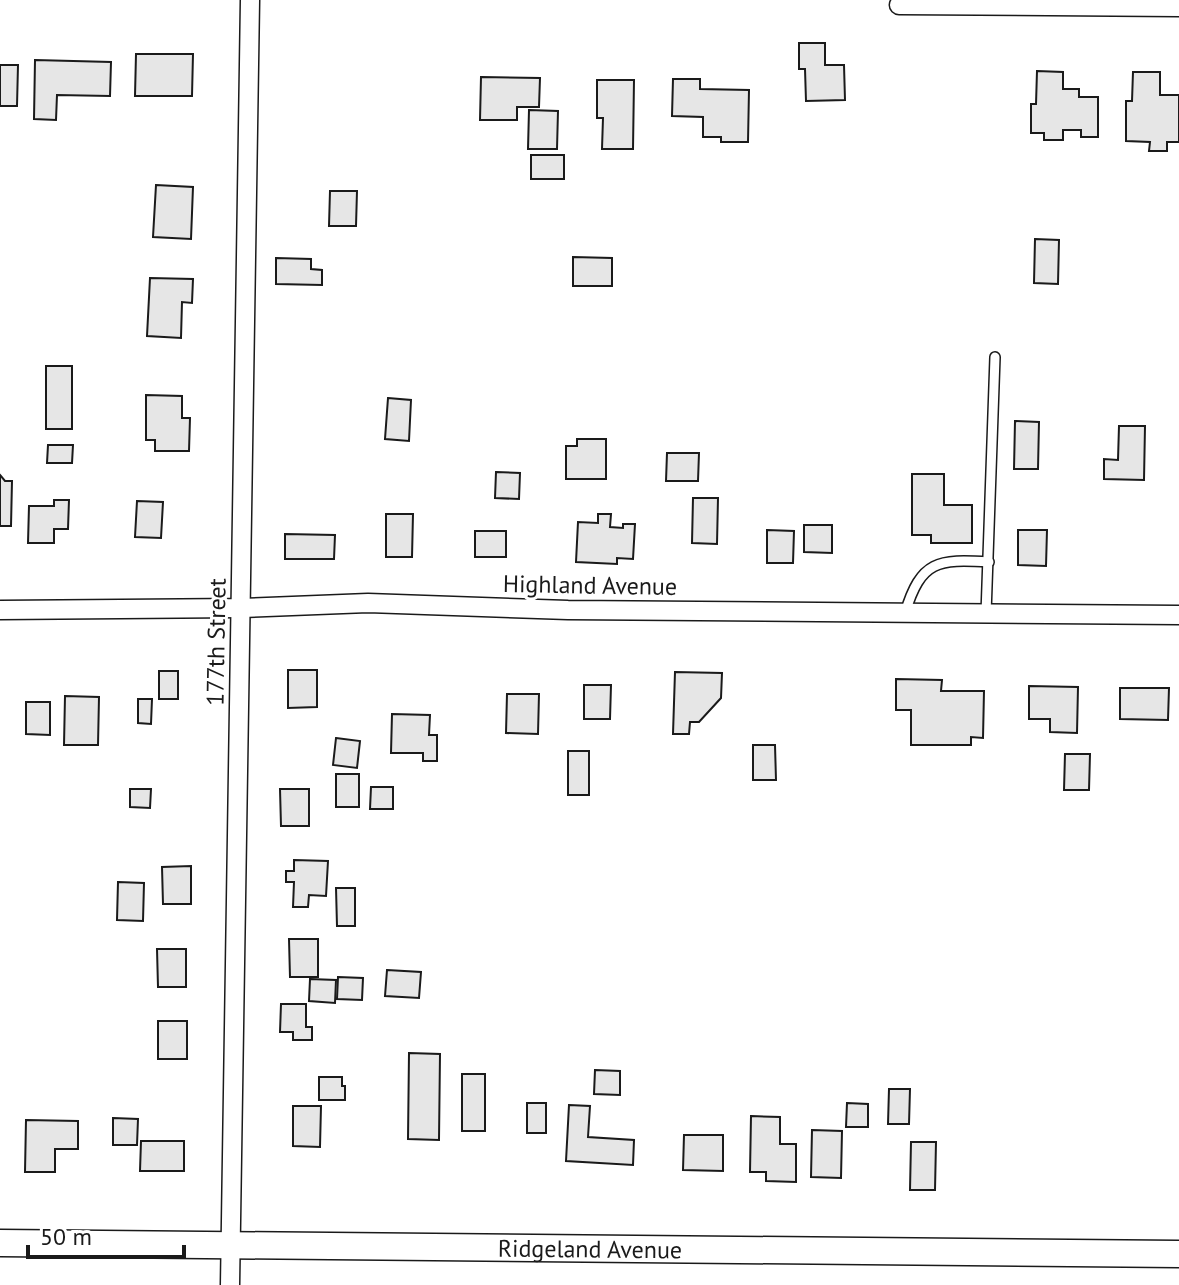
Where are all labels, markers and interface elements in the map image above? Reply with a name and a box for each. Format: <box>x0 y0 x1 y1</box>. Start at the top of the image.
street label: Highland Avenue <box>503 568 677 602</box>
street label: 177th Street <box>199 578 233 706</box>
scale bar <box>28 1209 184 1259</box>
text: 50 m <box>40 1221 92 1252</box>
street label: Ridgeland Avenue <box>498 1232 682 1265</box>

